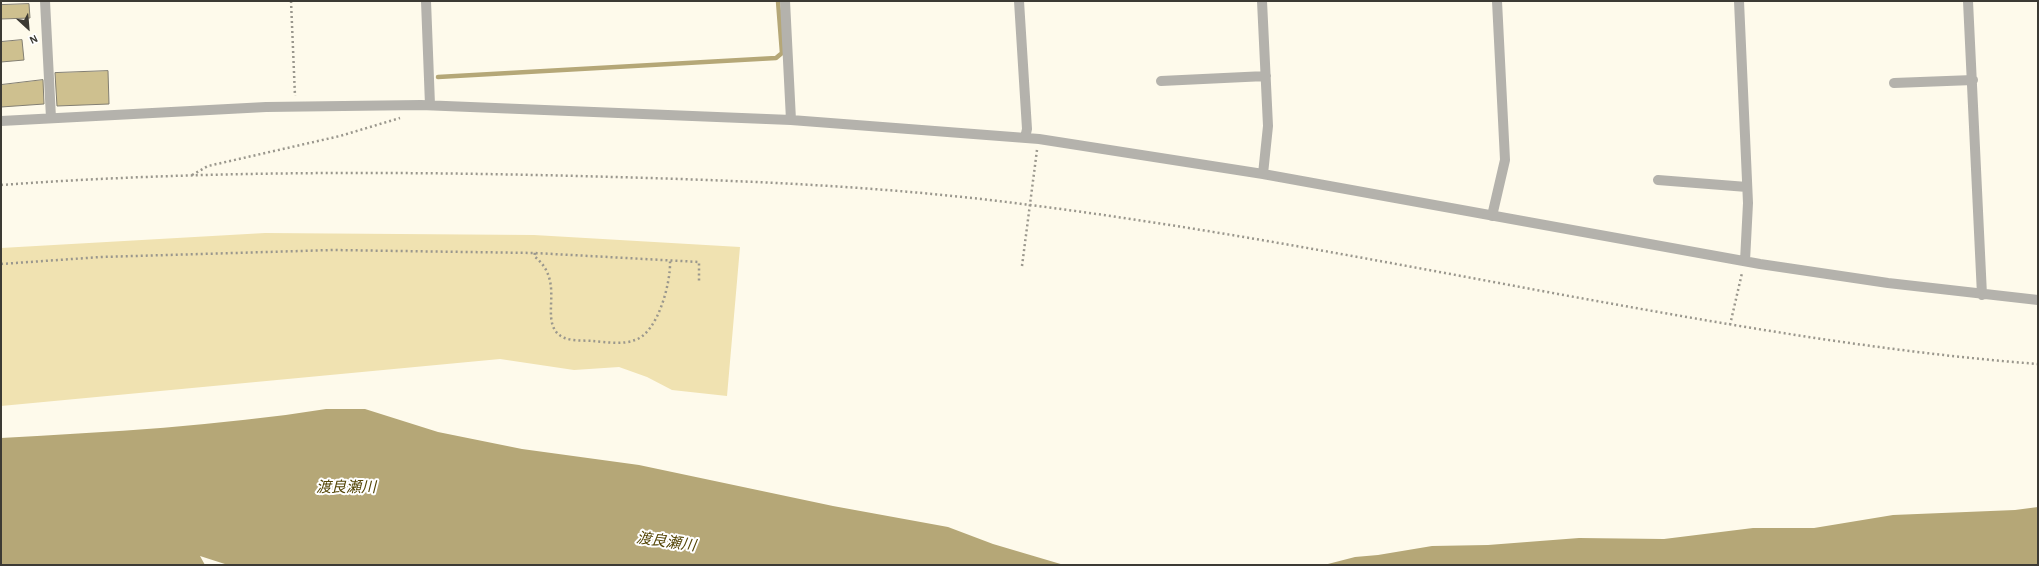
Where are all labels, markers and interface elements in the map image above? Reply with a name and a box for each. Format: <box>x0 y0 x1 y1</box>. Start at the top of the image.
north arrow <box>8 8 48 48</box>
text: N <box>28 33 39 46</box>
water label: 渡良瀬川 <box>316 478 376 496</box>
water label: 渡良瀬川 <box>635 529 697 555</box>

